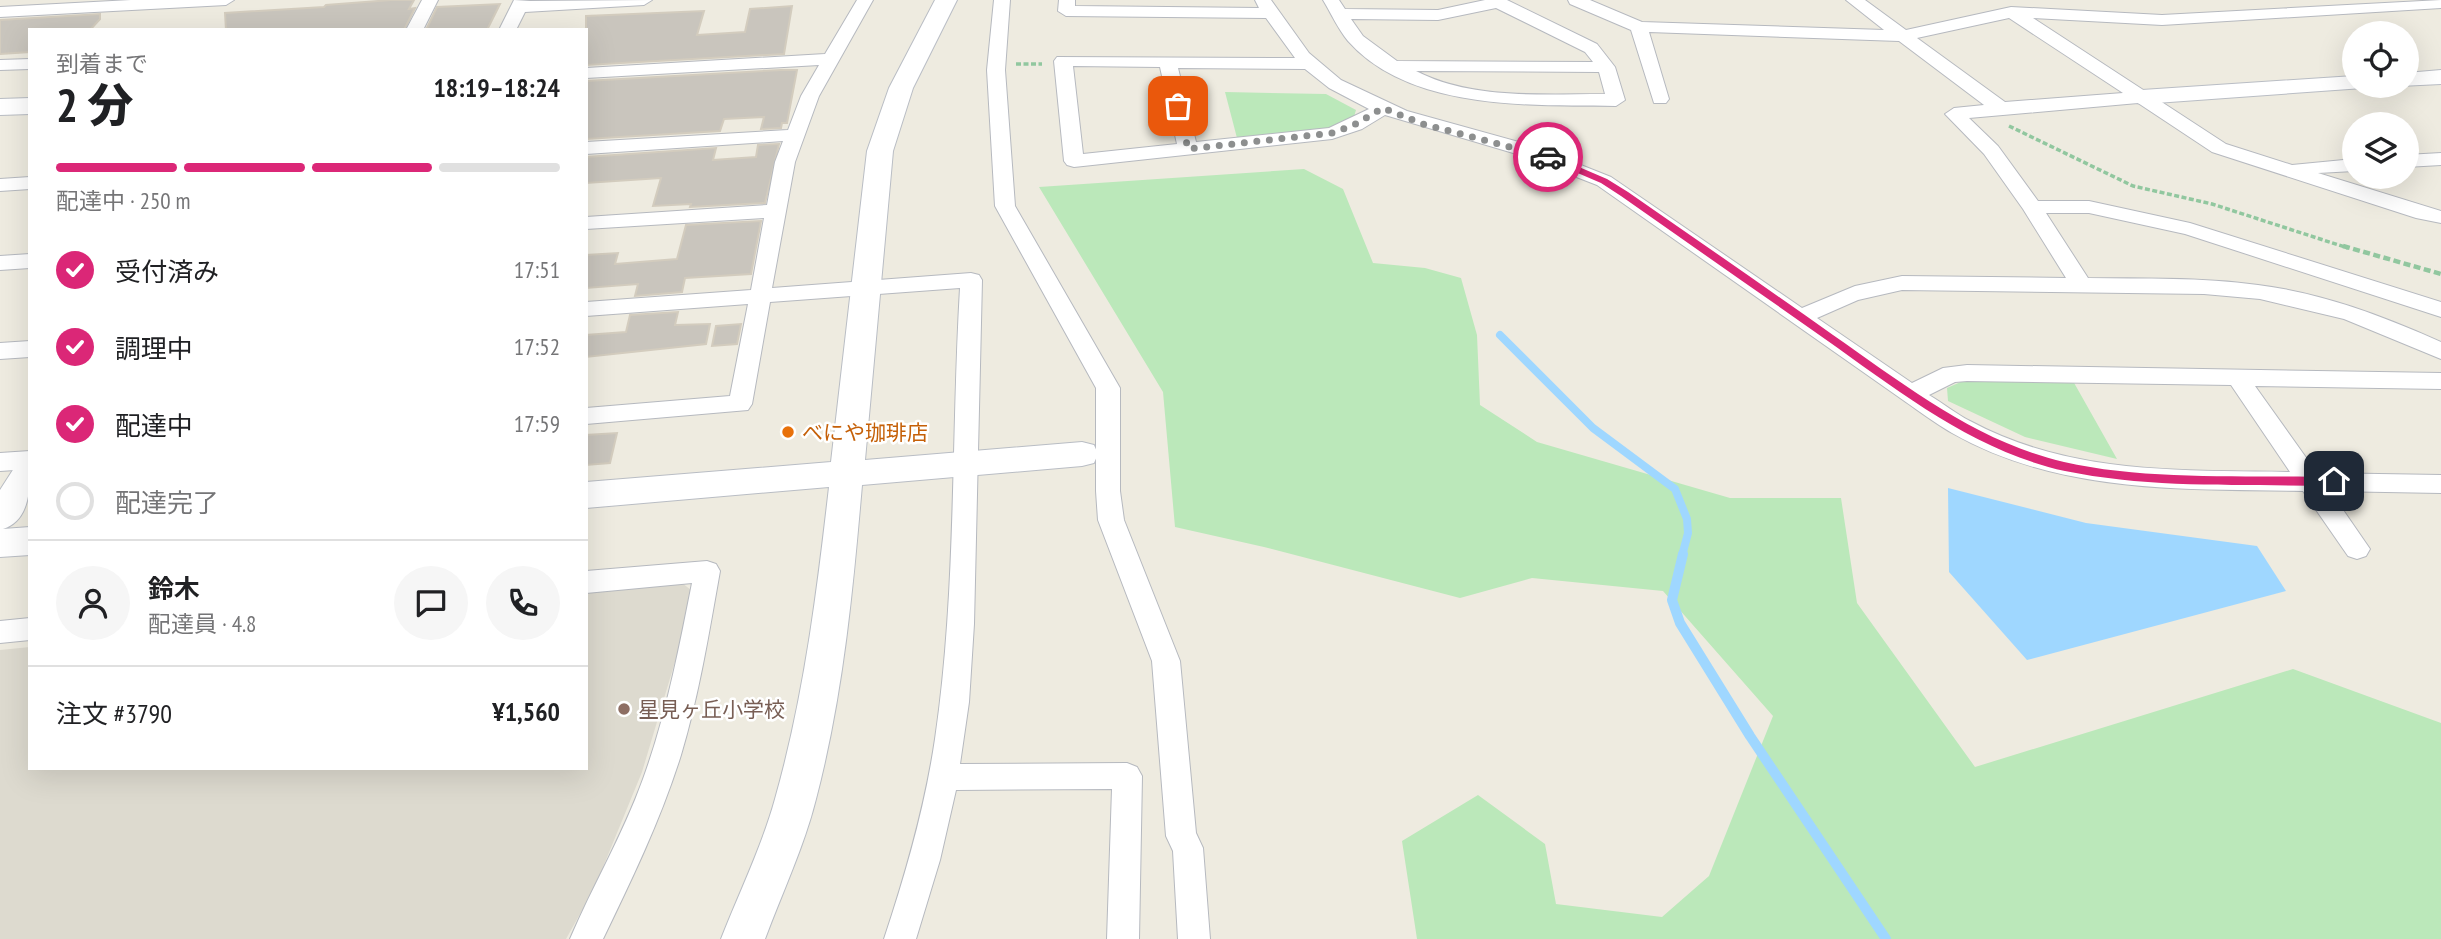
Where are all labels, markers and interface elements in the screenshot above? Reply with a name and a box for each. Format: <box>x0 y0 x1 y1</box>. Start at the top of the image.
map controls <box>2342 21 2419 189</box>
button: locate <box>2342 21 2419 98</box>
text: 到着まで <box>56 49 148 78</box>
text: 18:19–18:24 <box>433 71 560 104</box>
text: 2 分 <box>56 75 133 135</box>
pin <box>1148 76 1208 136</box>
icon: bag <box>1159 87 1197 125</box>
button: layers <box>2342 112 2419 189</box>
courier <box>1513 122 1583 192</box>
icon: car <box>1529 138 1567 176</box>
text: 配達中 · 250 m <box>56 186 191 215</box>
icon: check <box>56 251 94 289</box>
text: 受付済み <box>115 255 219 288</box>
text: 17:51 <box>514 255 560 284</box>
icon: check <box>56 328 94 366</box>
text: 調理中 <box>115 332 193 365</box>
text: 17:52 <box>514 332 560 361</box>
icon: check <box>56 405 94 443</box>
text: 配達中 <box>115 409 193 442</box>
text: 17:59 <box>514 409 560 438</box>
place label: べにや珈琲店 <box>802 419 928 446</box>
marker: べにや珈琲店 <box>780 424 796 440</box>
pin <box>2304 451 2364 511</box>
icon: home <box>2315 462 2353 500</box>
text: 配達完了 <box>115 486 219 519</box>
button: person <box>56 566 130 640</box>
button: chat <box>394 566 468 640</box>
button: phone <box>486 566 560 640</box>
text: 鈴木 <box>148 572 200 605</box>
text: 配達員 · 4.8 <box>148 609 256 638</box>
text: ¥1,560 <box>492 695 560 728</box>
place label: 星見ヶ丘小学校 <box>638 696 785 723</box>
text: 注文 #3790 <box>56 697 172 730</box>
marker: 星見ヶ丘小学校 <box>616 701 632 717</box>

